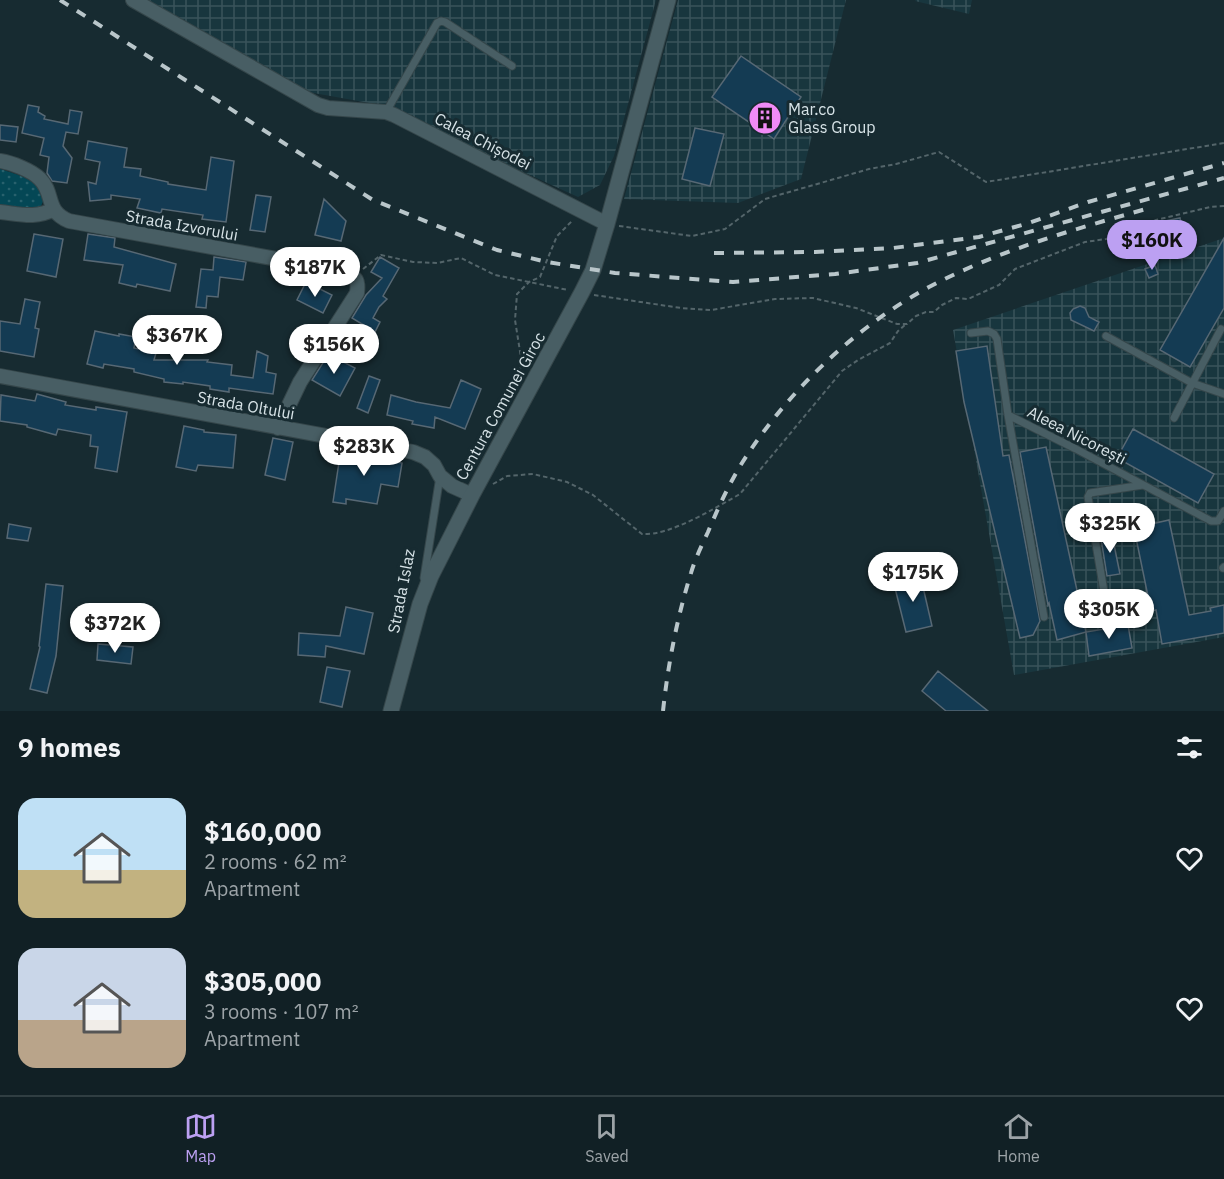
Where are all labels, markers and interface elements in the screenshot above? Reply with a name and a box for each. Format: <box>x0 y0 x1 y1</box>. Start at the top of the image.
place label: Mar.co Glass Group <box>788 99 876 137</box>
building icon: Mar.co Glass Group <box>747 100 783 136</box>
street label: Calea Chișodei <box>431 108 535 174</box>
street label: Strada Izvorului <box>124 205 240 245</box>
pin: $160K <box>1110 220 1194 271</box>
text: $160K <box>1121 226 1183 253</box>
pin: $187K <box>273 247 357 298</box>
text: $187K <box>284 253 346 280</box>
pin: $367K <box>135 315 219 366</box>
text: $367K <box>146 321 208 348</box>
pin: $156K <box>292 324 376 375</box>
street label: Centura Comunei Giroc <box>451 328 549 484</box>
text: $156K <box>303 330 365 357</box>
street label: Strada Oltului <box>196 387 296 423</box>
street label: Aleea Nicorești <box>1024 401 1130 469</box>
pin: $283K <box>322 426 406 477</box>
text: $283K <box>333 432 395 459</box>
pin: $325K <box>1068 503 1152 554</box>
text: $325K <box>1079 509 1141 536</box>
street label: Strada Islaz <box>383 547 419 635</box>
pin: $175K <box>871 552 955 603</box>
text: $175K <box>882 558 944 585</box>
pin: $305K <box>1067 589 1151 640</box>
text: $305K <box>1078 595 1140 622</box>
pin: $372K <box>73 603 157 654</box>
text: $372K <box>84 609 146 636</box>
text: 9 homes <box>18 730 121 764</box>
icon: filters <box>1173 731 1206 764</box>
text: $160,000 <box>204 814 321 848</box>
icon: home <box>66 822 138 894</box>
icon: heart <box>1173 842 1206 875</box>
text: 2 rooms · 62 m² <box>204 848 347 875</box>
text: Apartment <box>204 875 300 902</box>
text: $305,000 <box>204 964 321 998</box>
icon: home <box>66 972 138 1044</box>
icon: heart <box>1173 992 1206 1025</box>
text: 3 rooms · 107 m² <box>204 998 359 1025</box>
text: Apartment <box>204 1025 300 1052</box>
tab: Map <box>184 1110 217 1166</box>
tab: Saved <box>585 1110 629 1166</box>
tab: Home <box>997 1110 1040 1166</box>

